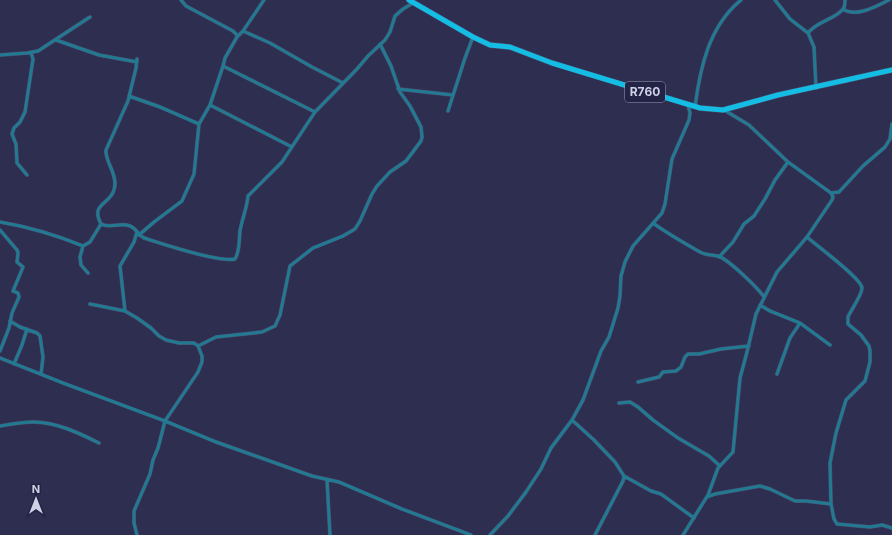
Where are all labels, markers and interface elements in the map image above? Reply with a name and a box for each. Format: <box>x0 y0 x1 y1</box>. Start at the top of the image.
road number: R760 <box>625 82 665 102</box>
north arrow <box>16 479 56 519</box>
text: N <box>32 482 40 496</box>

